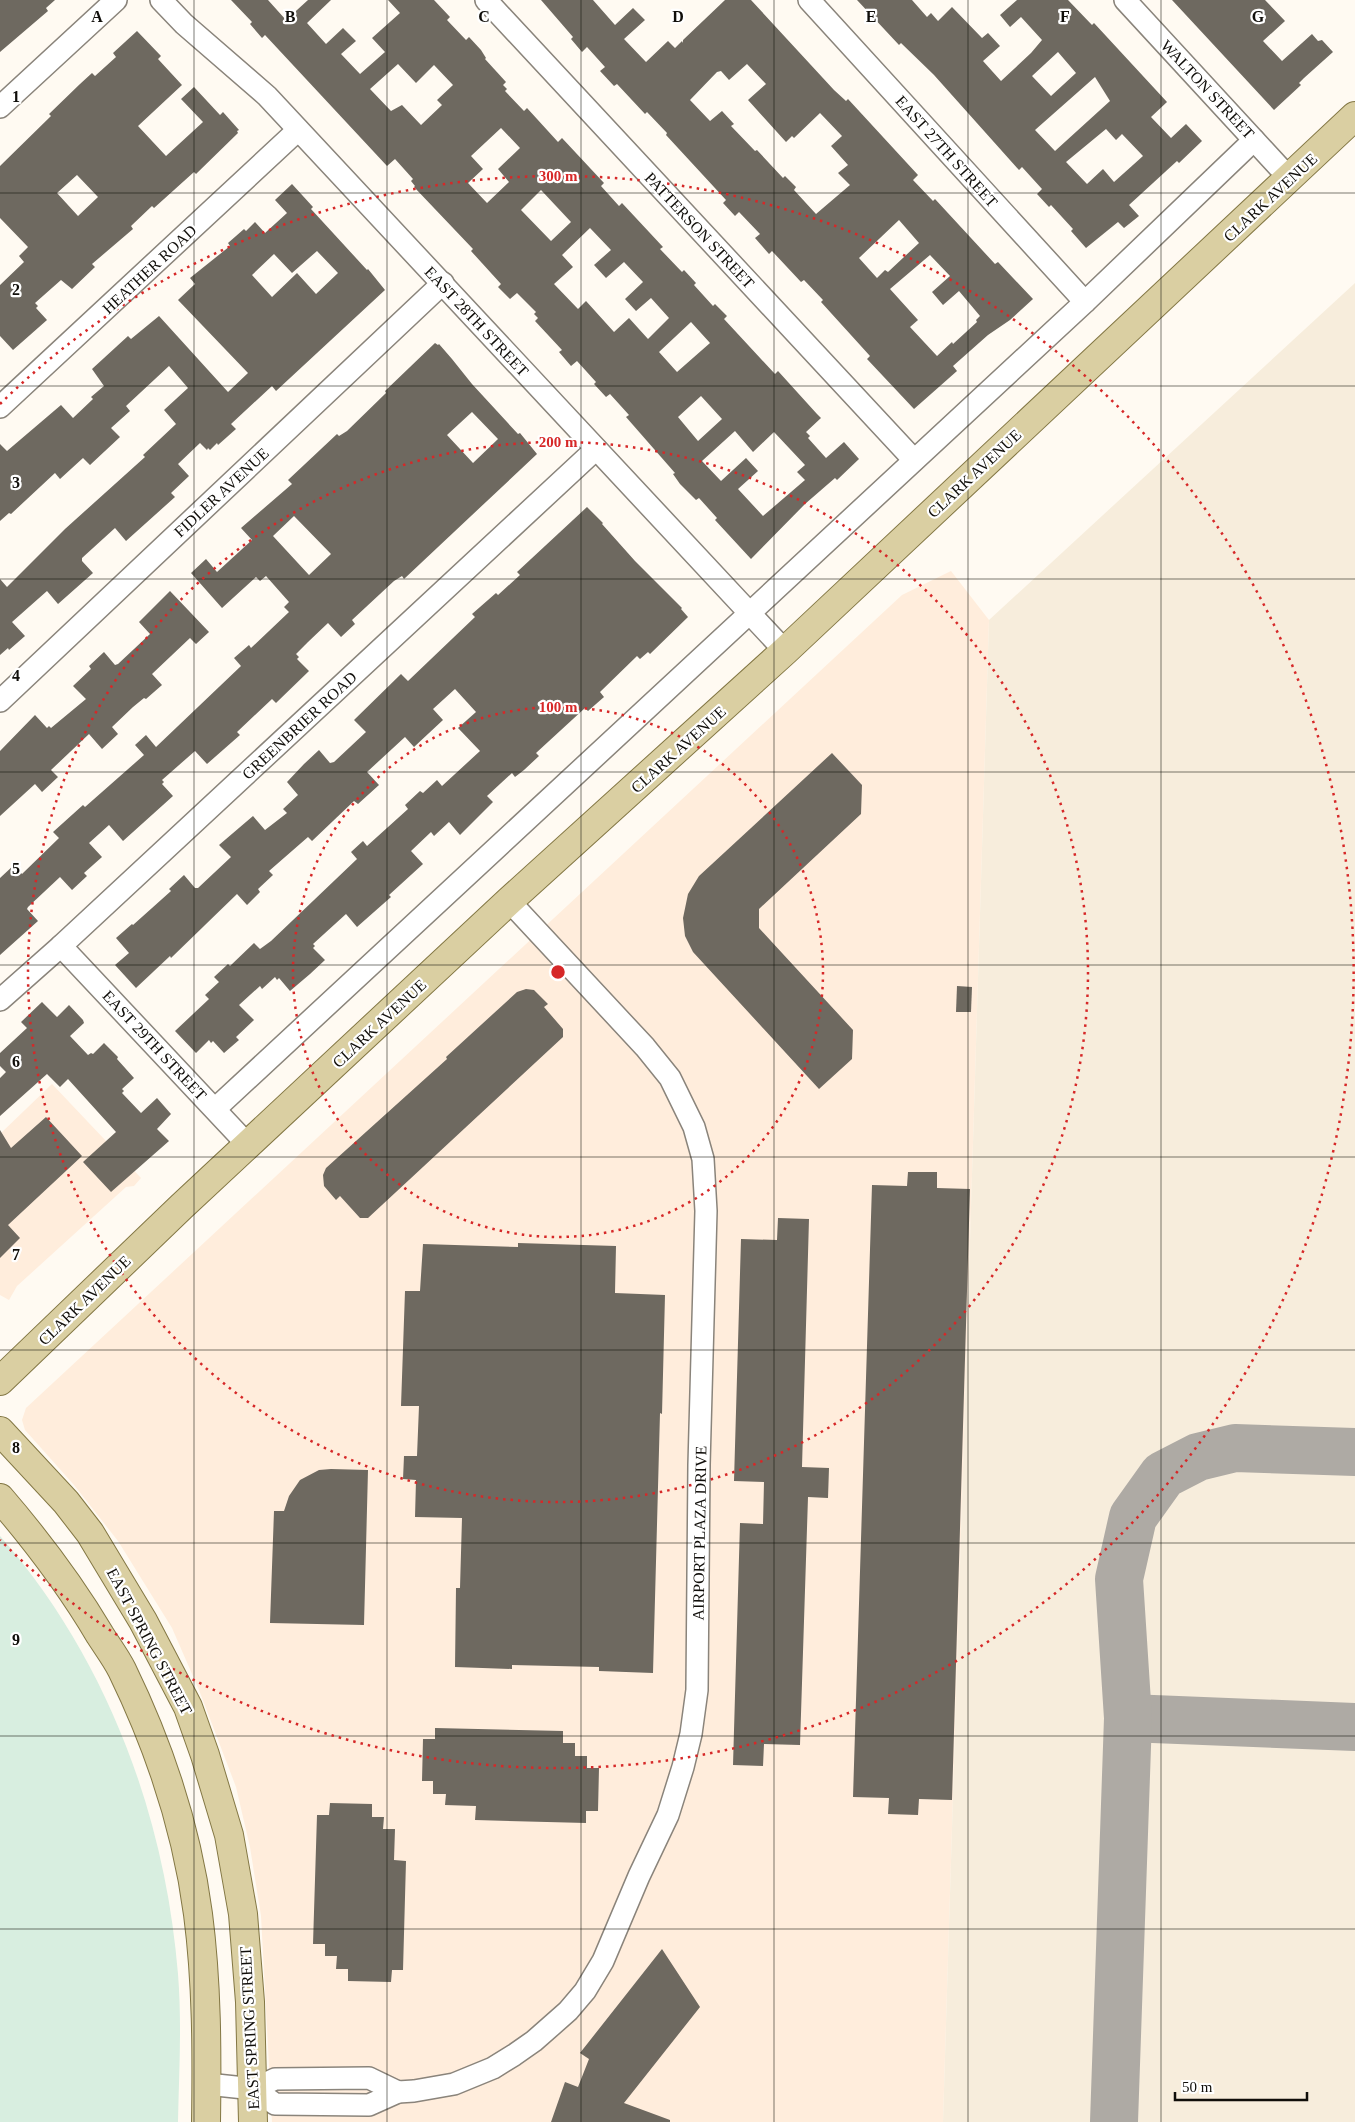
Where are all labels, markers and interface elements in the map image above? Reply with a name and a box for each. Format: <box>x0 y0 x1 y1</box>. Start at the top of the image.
text: A <box>91 8 103 25</box>
text: B <box>285 8 296 25</box>
text: C <box>478 8 490 25</box>
text: D <box>672 8 684 25</box>
text: E <box>866 8 876 25</box>
text: F <box>1060 8 1070 25</box>
text: G <box>1252 8 1265 25</box>
street label: WALTON STREET <box>1158 37 1258 142</box>
text: 1 <box>12 88 20 105</box>
street label: EAST 27TH STREET <box>892 92 1001 211</box>
street label: CLARK AVENUE <box>1220 150 1320 245</box>
text: 300 m <box>539 168 578 184</box>
street label: PATTERSON STREET <box>642 169 758 292</box>
street label: HEATHER ROAD <box>99 221 200 317</box>
street label: EAST 28TH STREET <box>421 263 532 380</box>
text: 2 <box>12 281 20 298</box>
street label: CLARK AVENUE <box>924 426 1024 521</box>
text: 200 m <box>539 434 578 450</box>
street label: FIDLER AVENUE <box>171 444 272 540</box>
text: 3 <box>12 474 20 491</box>
text: 4 <box>12 667 20 684</box>
street label: GREENBRIER ROAD <box>239 668 360 783</box>
text: 100 m <box>539 699 578 715</box>
street label: CLARK AVENUE <box>628 703 729 796</box>
text: 5 <box>12 860 20 877</box>
centre of rings <box>549 963 567 981</box>
street label: CLARK AVENUE <box>329 976 429 1071</box>
street label: EAST 29TH STREET <box>99 987 210 1104</box>
text: 6 <box>12 1053 20 1070</box>
text: 7 <box>12 1246 20 1263</box>
street label: CLARK AVENUE <box>35 1252 134 1349</box>
text: 8 <box>12 1439 20 1456</box>
street label: AIRPORT PLAZA DRIVE <box>689 1445 710 1621</box>
street label: EAST SPRING STREET <box>104 1565 195 1718</box>
text: 9 <box>12 1631 20 1648</box>
street label: EAST SPRING STREET <box>237 1946 262 2110</box>
scale bar <box>1175 2070 1308 2102</box>
text: 50 m <box>1182 2079 1213 2095</box>

